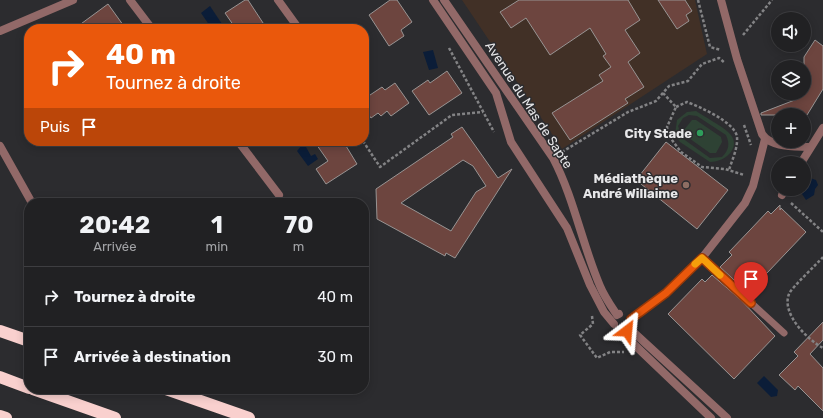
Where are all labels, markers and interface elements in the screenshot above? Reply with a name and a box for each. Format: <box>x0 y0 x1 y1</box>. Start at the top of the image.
map controls <box>771 12 811 196</box>
button: sound <box>771 12 811 52</box>
text: 40 m <box>106 38 176 71</box>
street label: Avenue du Mas de Sapte <box>482 39 576 171</box>
icon: right <box>40 40 92 92</box>
button: layers <box>771 60 811 100</box>
text: Tournez à droite <box>106 72 241 94</box>
button: + <box>771 108 811 148</box>
icon: arrive <box>78 116 100 138</box>
text: Puis <box>40 118 70 136</box>
place label: City Stade <box>625 126 692 141</box>
marker: City Stade <box>695 128 705 138</box>
button: − <box>771 156 811 196</box>
place label: Médiathèque André Willaime <box>583 171 678 201</box>
marker: Médiathèque André Willaime <box>681 180 691 190</box>
text: 20:42 <box>79 211 150 239</box>
text: 1 <box>211 211 223 239</box>
text: 70 <box>284 211 314 239</box>
text: Arrivée <box>93 239 136 254</box>
text: min <box>206 239 228 254</box>
text: m <box>293 239 304 254</box>
pin <box>734 262 768 303</box>
icon: arrive <box>740 268 762 290</box>
icon: right <box>40 286 62 308</box>
text: Tournez à droite <box>74 288 195 306</box>
text: 40 m <box>317 288 353 306</box>
position arrow <box>606 310 648 352</box>
icon: arrive <box>40 346 62 368</box>
text: Arrivée à destination <box>74 348 231 366</box>
text: 30 m <box>317 348 353 366</box>

